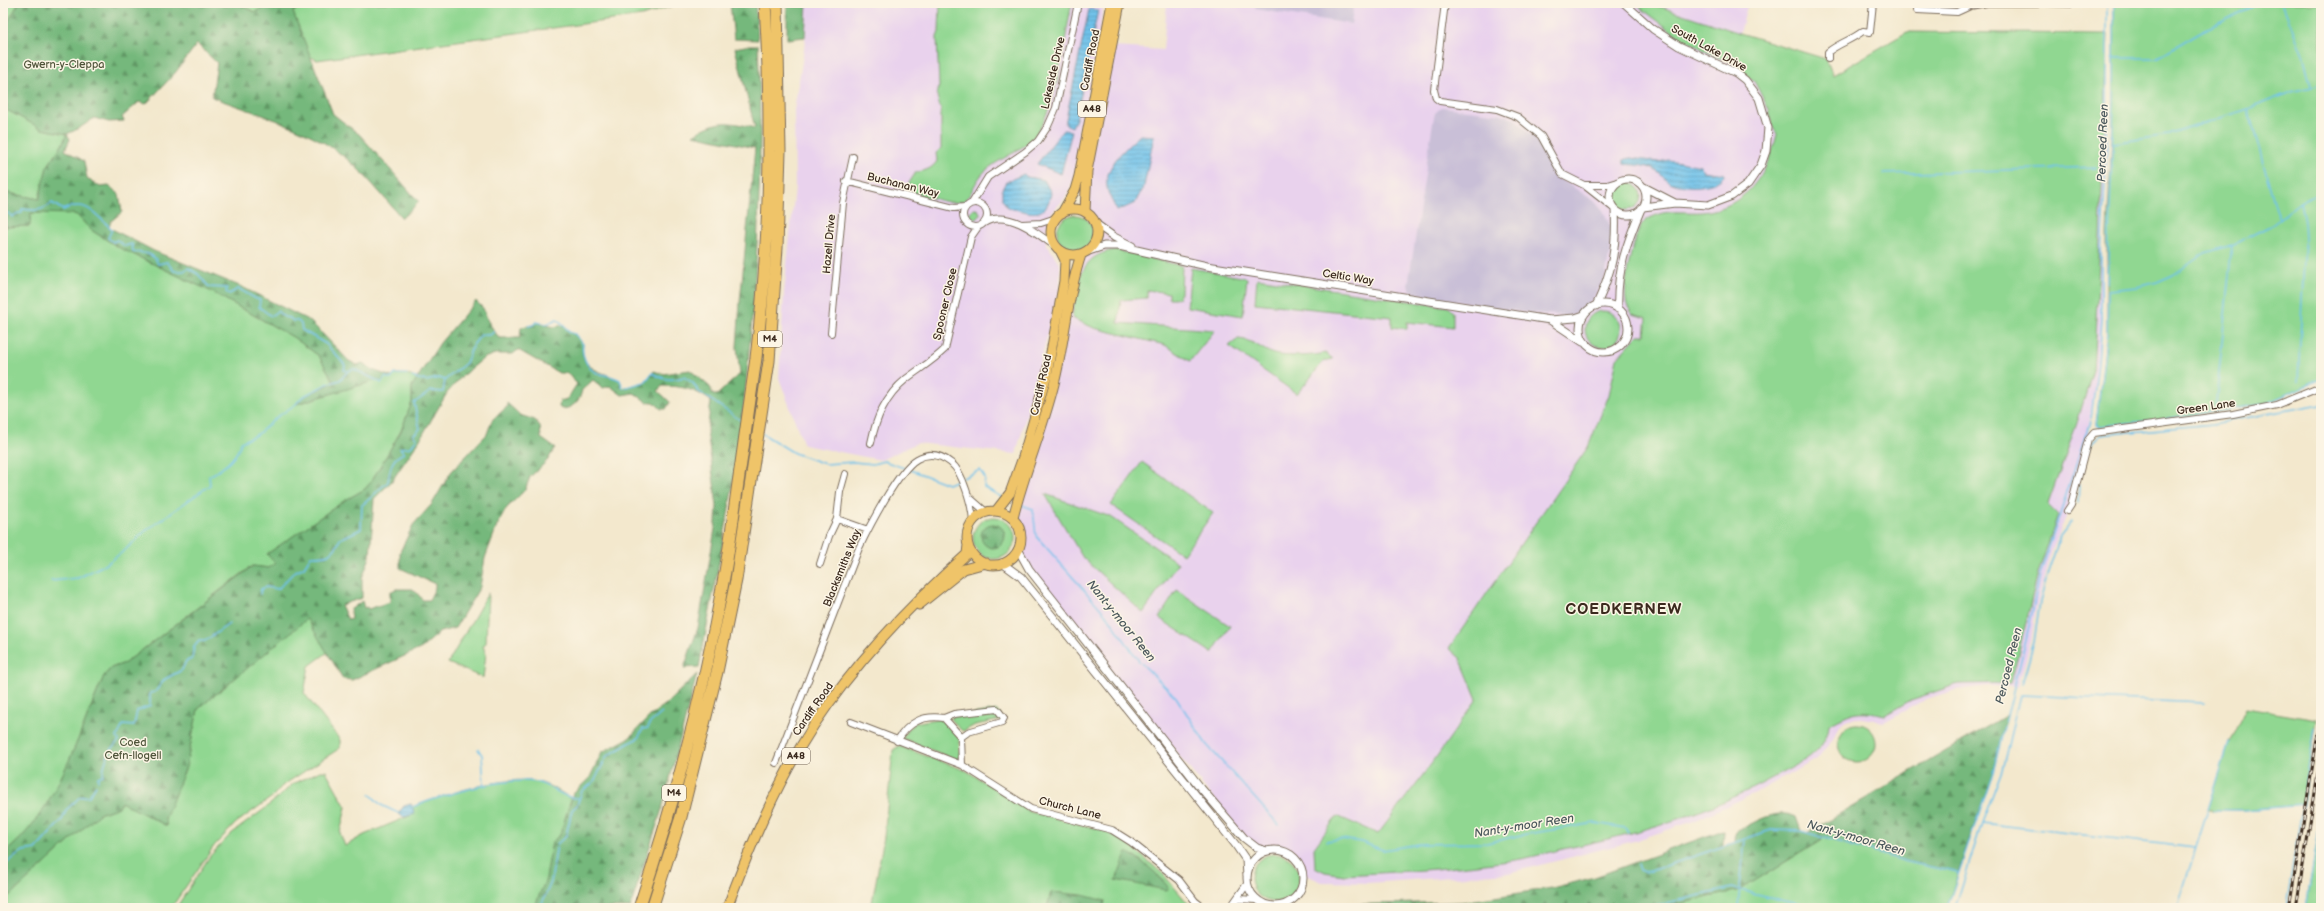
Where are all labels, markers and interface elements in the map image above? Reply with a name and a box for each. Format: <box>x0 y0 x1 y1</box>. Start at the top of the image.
street label: South Lake Drive <box>1669 22 1749 74</box>
street label: Cardiff Road <box>1078 28 1102 92</box>
street label: Lakeside Drive <box>1038 35 1068 110</box>
park label: Gwern-y-Cleppa <box>24 58 104 71</box>
road number: A48 <box>1078 101 1106 117</box>
water label: Percoed Reen <box>2094 103 2112 182</box>
street label: Buchanan Way <box>866 170 940 200</box>
street label: Hazell Drive <box>820 213 838 274</box>
street label: Spooner Close <box>930 266 960 341</box>
street label: Celtic Way <box>1321 267 1375 287</box>
road number: M4 <box>758 331 782 347</box>
street label: Cardiff Road <box>1028 353 1054 417</box>
street label: Green Lane <box>2176 396 2237 418</box>
street label: Blacksmiths Way <box>821 527 863 609</box>
water label: Nant-y-moor Reen <box>1083 577 1159 665</box>
district label: COEDKERNEW <box>1566 600 1682 619</box>
water label: Percoed Reen <box>1992 626 2026 706</box>
street label: Cardiff Road <box>790 680 836 738</box>
park label: Coed Cefn-llogell <box>105 736 161 762</box>
road number: A48 <box>782 748 810 764</box>
road number: M4 <box>662 785 686 801</box>
street label: Church Lane <box>1038 794 1103 822</box>
water label: Nant-y-moor Reen <box>1473 811 1575 841</box>
water label: Nant-y-moor Reen <box>1805 817 1907 859</box>

